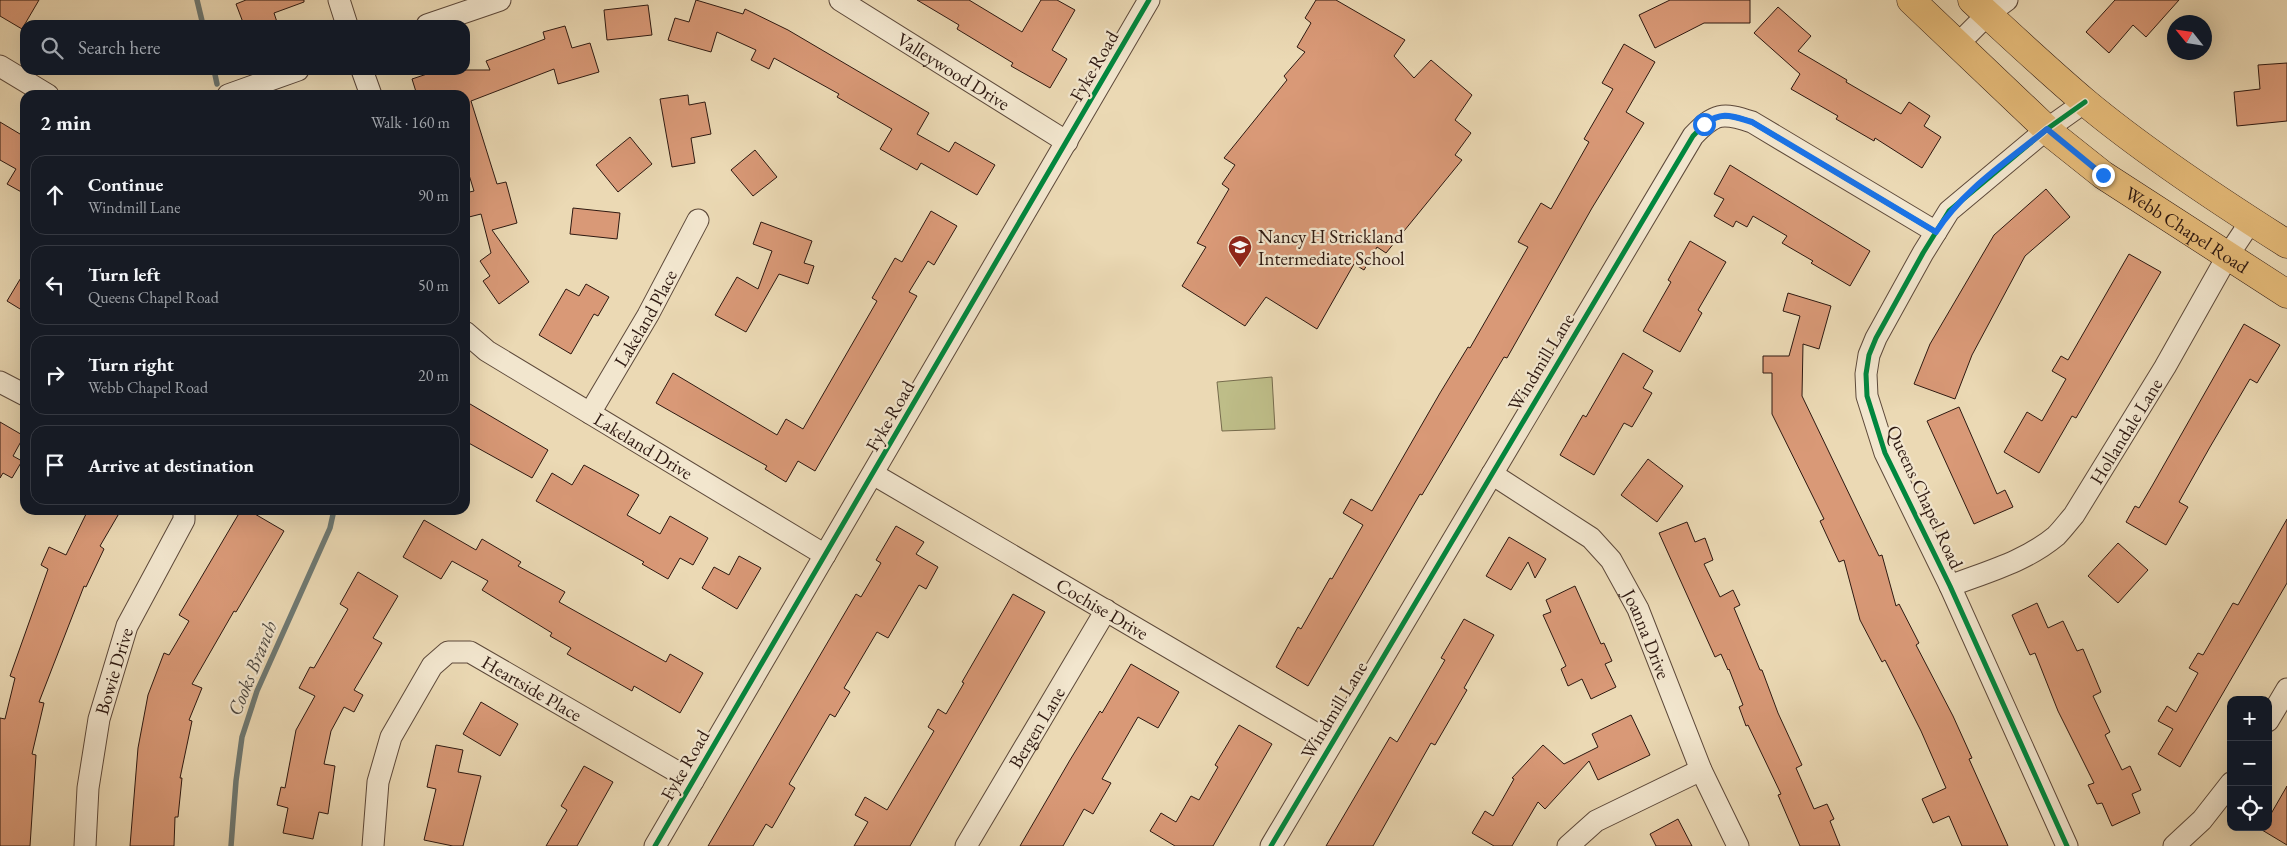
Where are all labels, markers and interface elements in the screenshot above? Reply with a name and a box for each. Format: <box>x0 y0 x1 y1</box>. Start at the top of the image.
north arrow <box>2167 15 2212 60</box>
search box <box>20 20 470 75</box>
street label: Valleywood Drive <box>892 26 1015 116</box>
street label: Fyke Road <box>1064 26 1124 106</box>
icon: search <box>38 34 66 62</box>
text: Search here <box>78 35 160 60</box>
text: 2 min <box>40 109 91 136</box>
text: Walk · 160 m <box>371 112 450 133</box>
route start <box>1693 113 1716 136</box>
route end <box>2092 164 2115 187</box>
text: Continue <box>88 172 163 197</box>
street label: Webb Chapel Road <box>2120 180 2254 279</box>
icon: ahead <box>41 181 69 209</box>
text: 90 m <box>418 185 449 206</box>
text: Windmill Lane <box>88 197 180 218</box>
place label: Nancy H Strickland Intermediate School <box>1258 224 1405 271</box>
school or university icon: Nancy H Strickland Intermediate School <box>1227 234 1253 268</box>
text: Turn left <box>88 262 160 287</box>
street label: Lakeland Place <box>608 265 682 371</box>
icon: left <box>41 271 69 299</box>
text: 50 m <box>418 275 449 296</box>
text: Queens Chapel Road <box>88 287 219 308</box>
street label: Windmill Lane <box>1502 308 1580 416</box>
text: Turn right <box>88 352 174 377</box>
icon: right <box>41 361 69 389</box>
text: 20 m <box>418 365 449 386</box>
street label: Hollandale Lane <box>2083 373 2168 489</box>
street label: Fyke Road <box>860 376 920 456</box>
text: Webb Chapel Road <box>88 377 208 398</box>
street label: Lakeland Drive <box>590 406 698 485</box>
street label: Queens Chapel Road <box>1881 421 1969 573</box>
icon: arrive <box>41 451 69 479</box>
text: Arrive at destination <box>88 453 254 478</box>
street label: Cochise Drive <box>1052 572 1153 645</box>
street label: Joanna Drive <box>1616 583 1677 683</box>
water label: Cooks Branch <box>221 617 283 719</box>
street label: Bowie Drive <box>89 624 138 718</box>
street label: Heartside Place <box>477 649 587 727</box>
street label: Windmill Lane <box>1295 656 1373 764</box>
street label: Bergen Lane <box>1003 682 1070 773</box>
map controls <box>2227 696 2272 831</box>
button: + <box>2227 696 2272 741</box>
street label: Fyke Road <box>655 725 715 805</box>
button: − <box>2227 741 2272 786</box>
button: locate <box>2227 786 2272 831</box>

